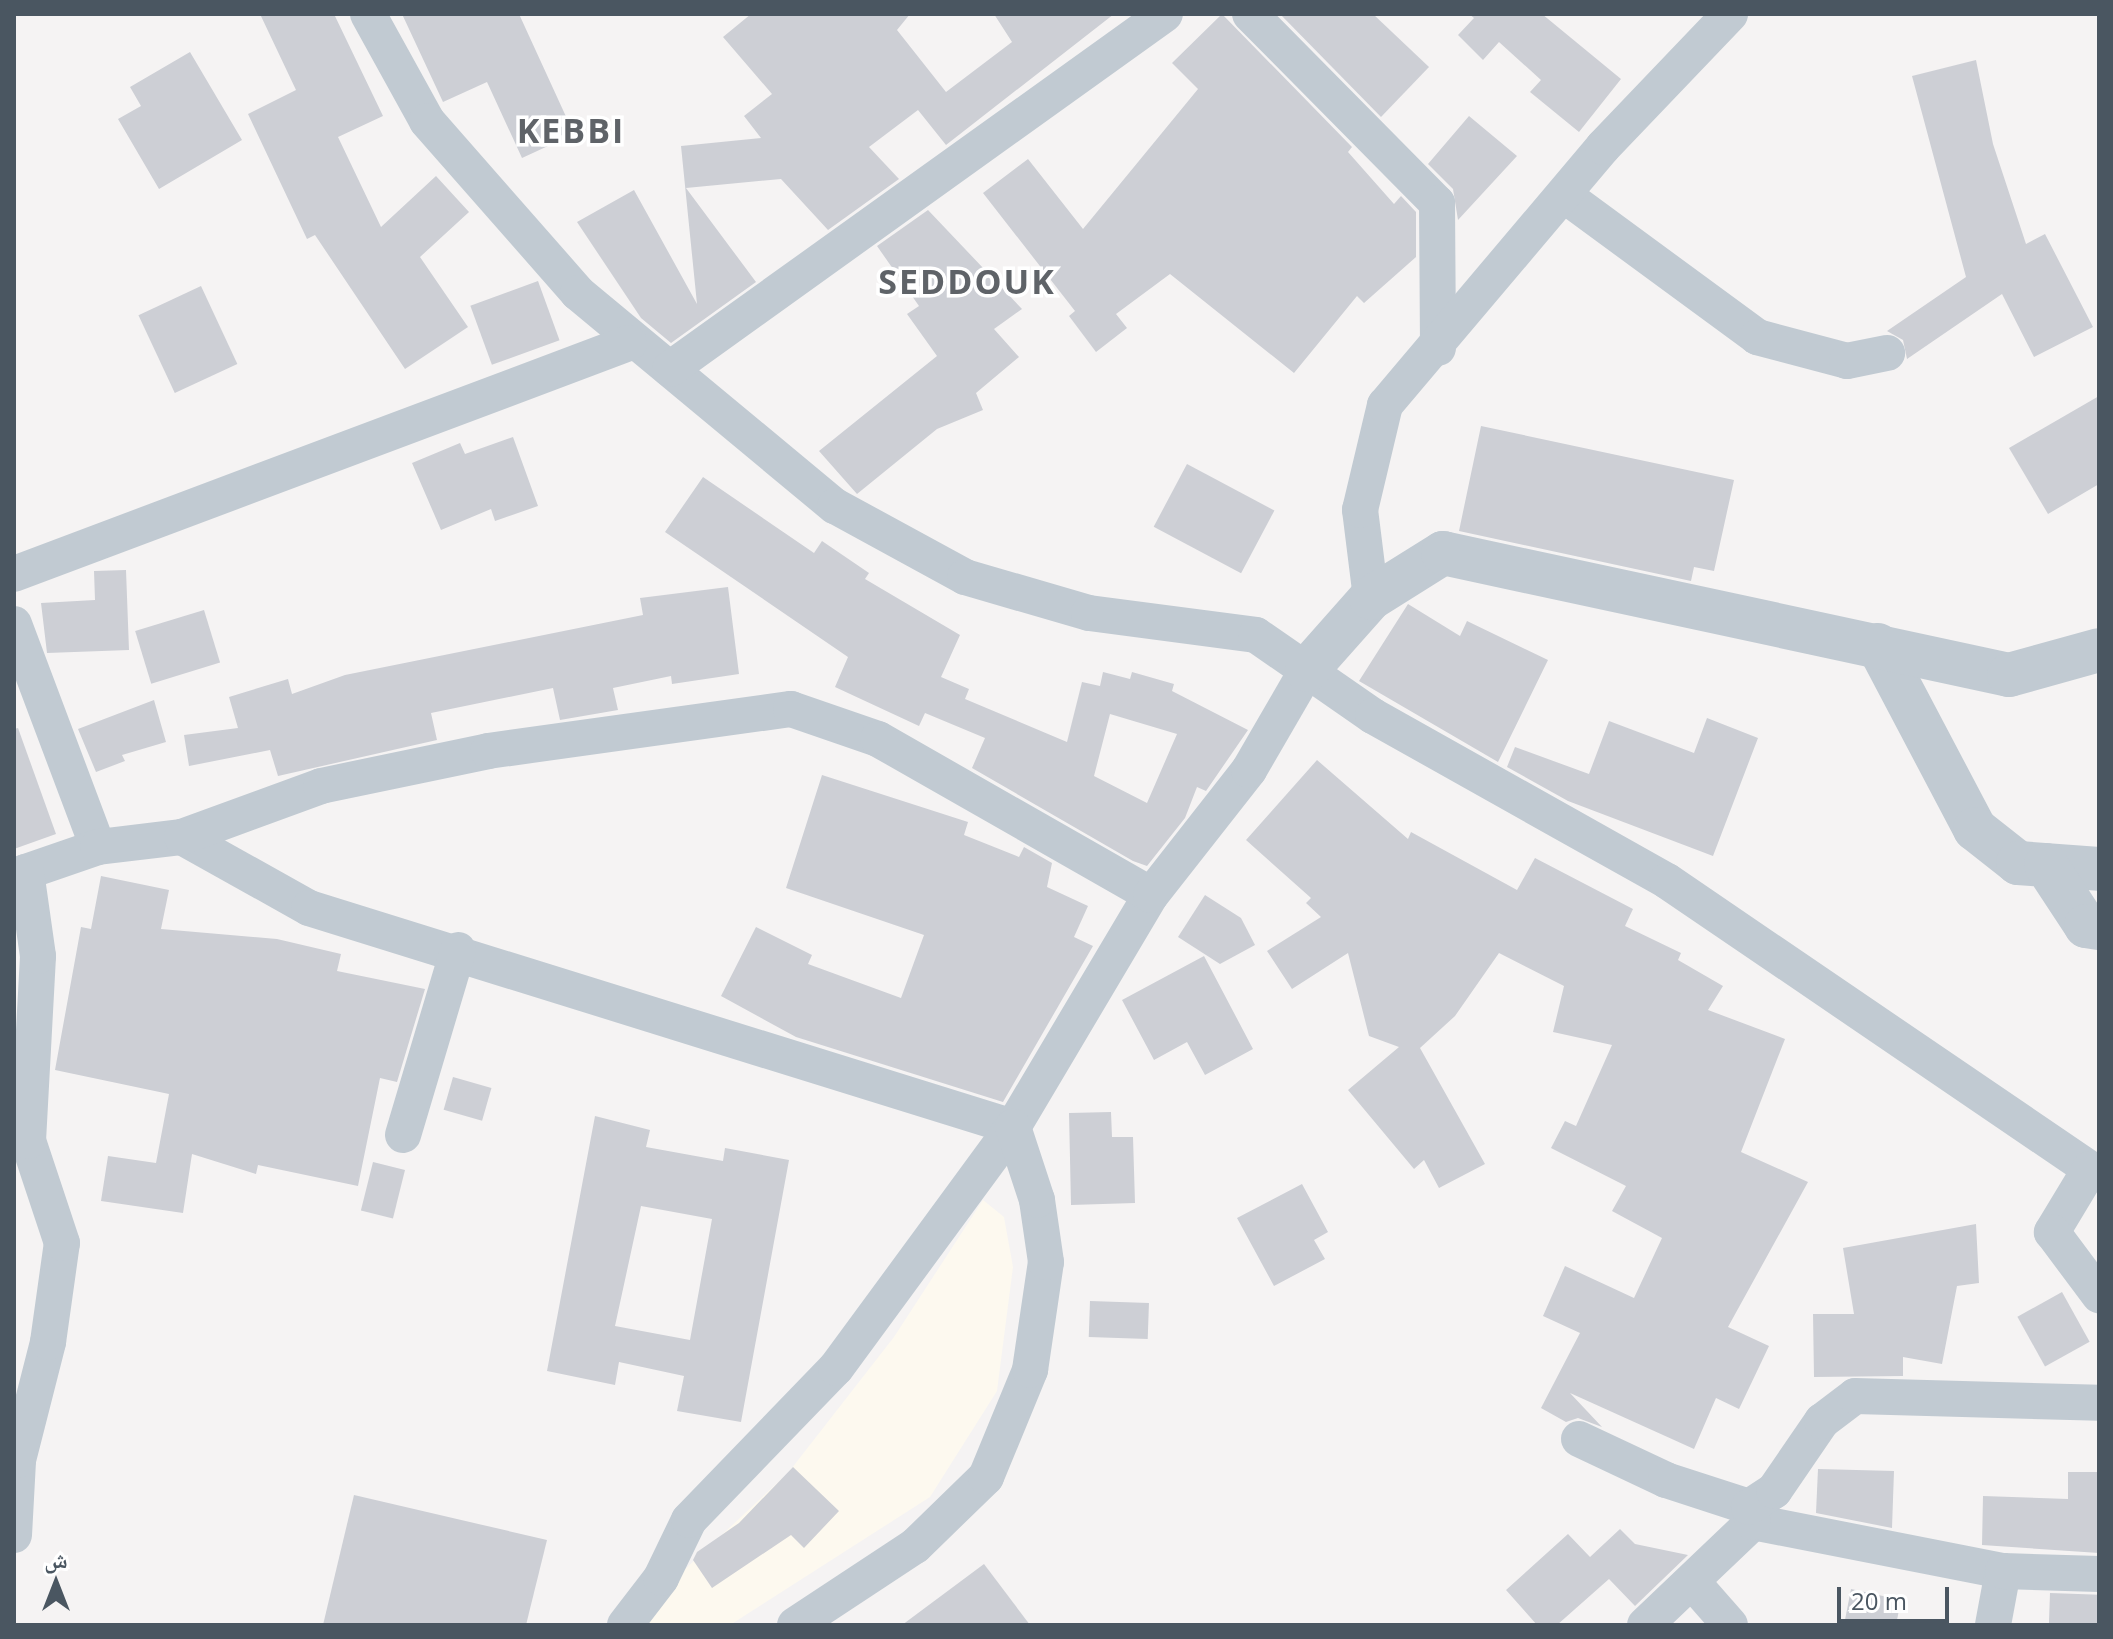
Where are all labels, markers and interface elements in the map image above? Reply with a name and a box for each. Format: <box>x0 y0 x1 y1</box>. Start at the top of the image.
district label: KEBBI <box>517 111 625 151</box>
district label: SEDDOUK <box>878 262 1056 302</box>
north arrow <box>16 1543 96 1623</box>
text: ش <box>44 1544 68 1574</box>
scale bar <box>1841 1571 1953 1621</box>
text: 20 m <box>1851 1584 1907 1617</box>

